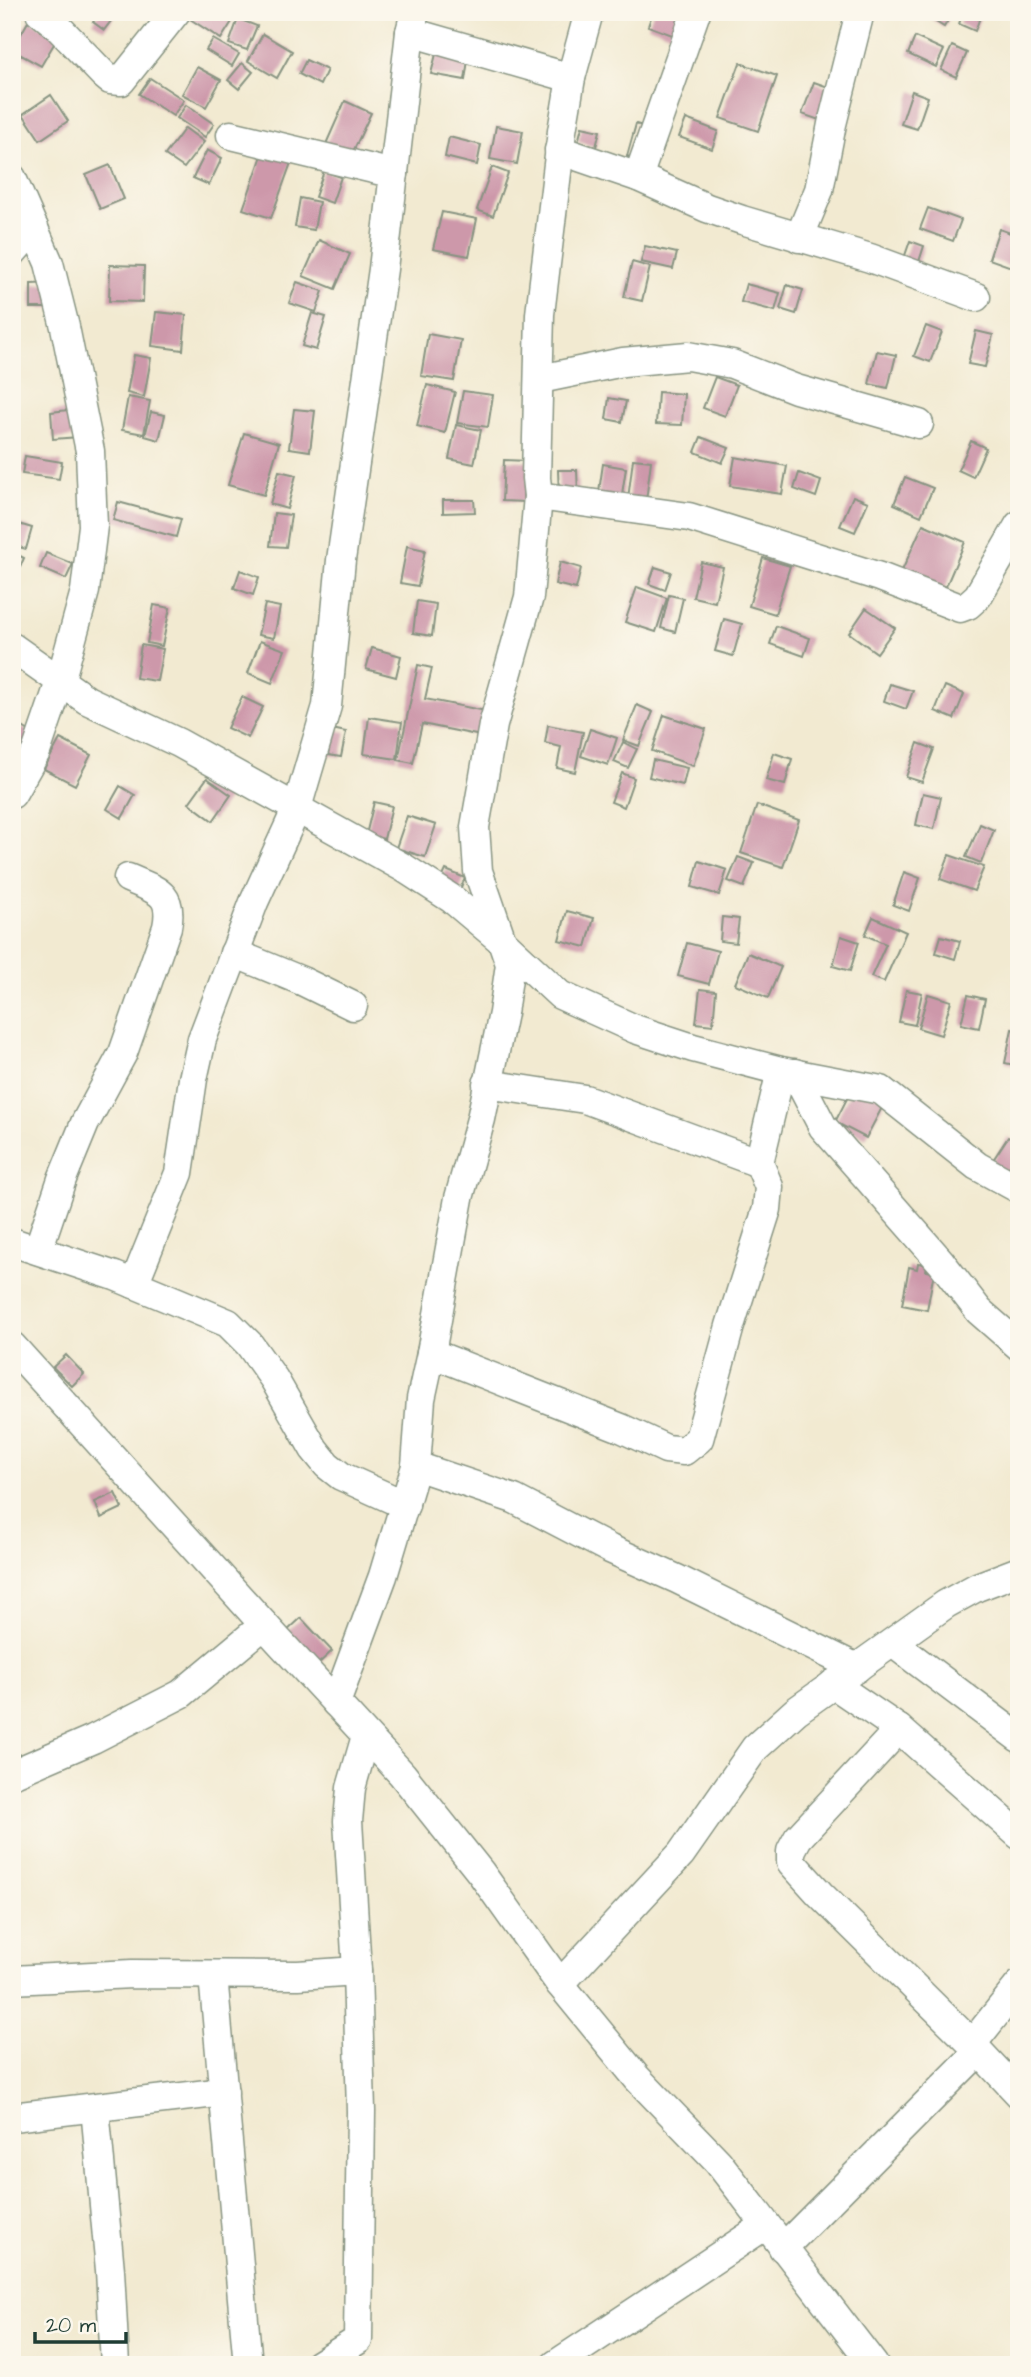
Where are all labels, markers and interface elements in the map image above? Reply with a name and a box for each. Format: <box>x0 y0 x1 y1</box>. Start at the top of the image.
scale bar <box>35 2300 126 2344</box>
text: 20 m <box>46 2311 97 2340</box>

